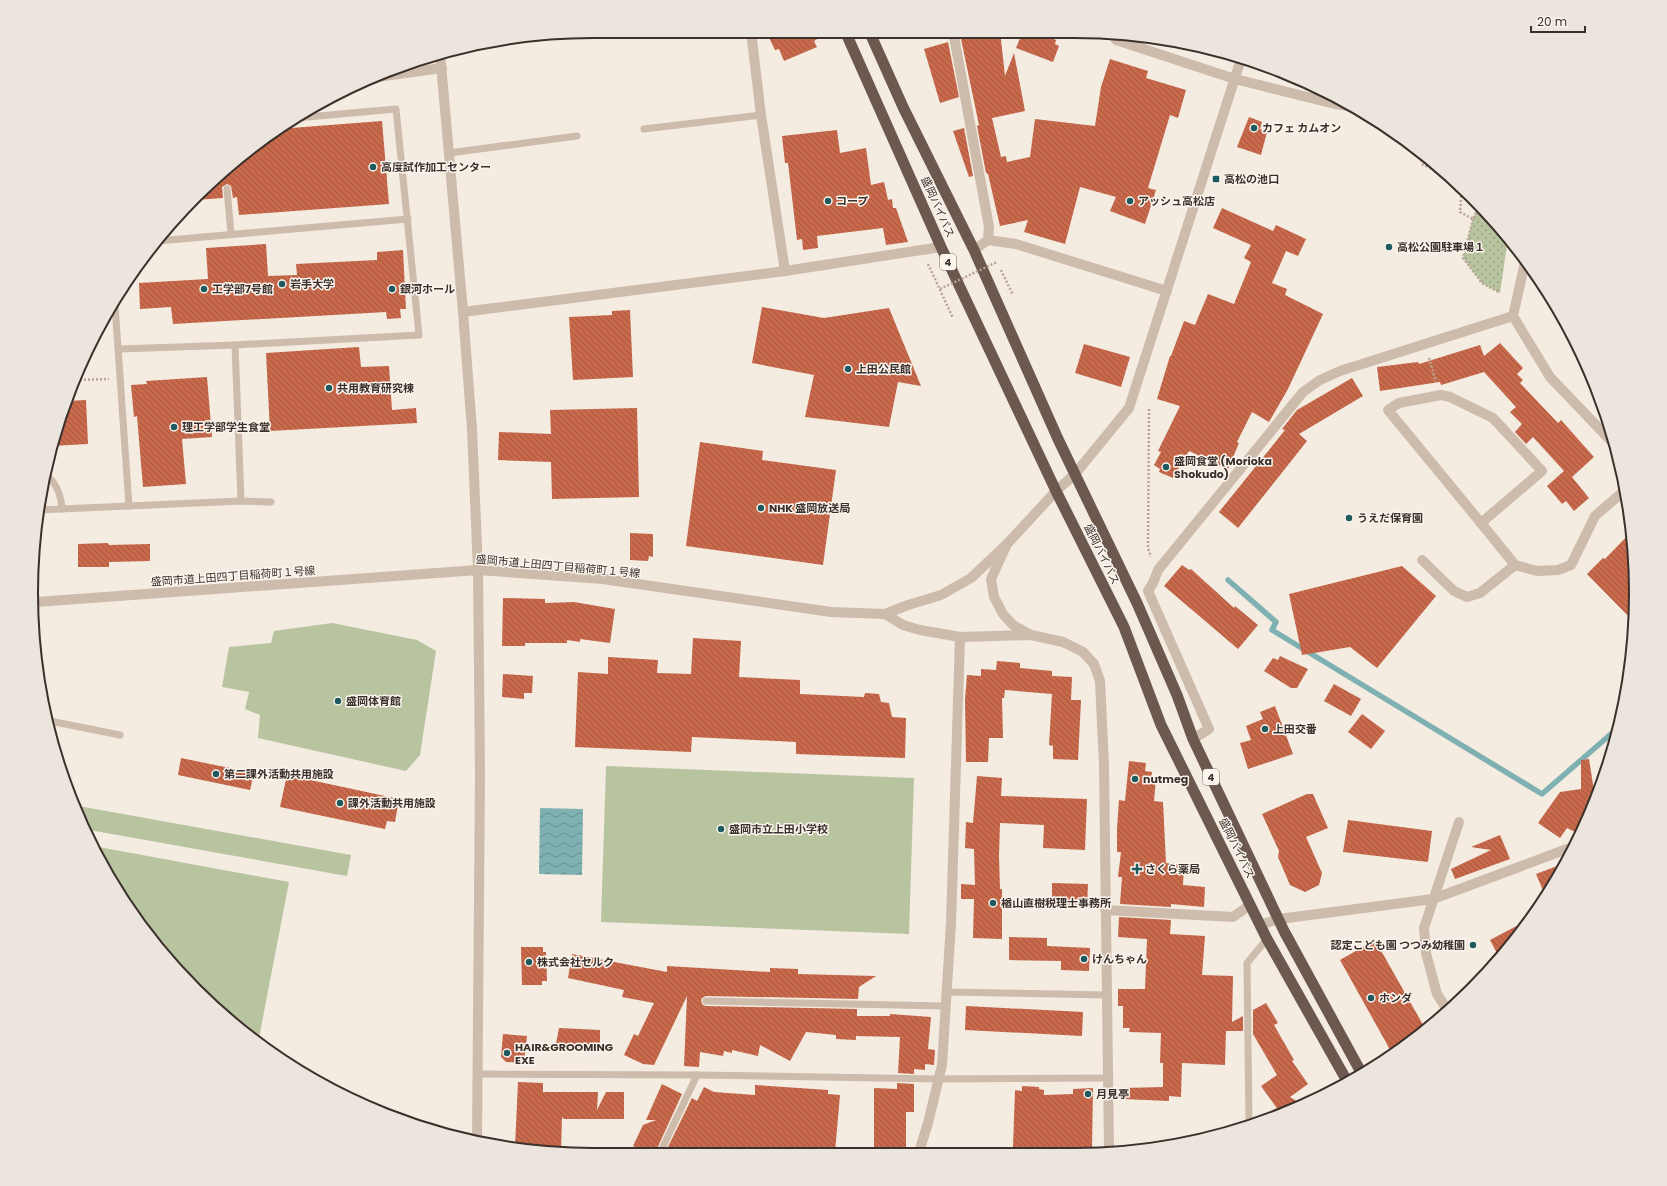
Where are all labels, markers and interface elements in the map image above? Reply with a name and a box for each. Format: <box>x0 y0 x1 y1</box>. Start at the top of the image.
scale bar <box>1531 8 1585 34</box>
text: 20 m <box>1537 13 1567 30</box>
place label: カフェ カムオン <box>1262 120 1341 136</box>
marker: カフェ カムオン <box>1249 123 1259 133</box>
place label: 高度試作加工センター <box>381 159 491 175</box>
marker: 高度試作加工センター <box>368 162 378 172</box>
place label: 高松の池口 <box>1224 171 1279 187</box>
street label: 盛岡バイパス <box>917 174 959 240</box>
marker: 高松の池口 <box>1211 174 1221 184</box>
place label: コープ <box>836 193 868 209</box>
place label: アッシュ高松店 <box>1138 193 1215 209</box>
marker: コープ <box>823 196 833 206</box>
marker: アッシュ高松店 <box>1125 196 1135 206</box>
place label: 高松公園駐車場１ <box>1397 239 1485 255</box>
marker: 高松公園駐車場１ <box>1384 242 1394 252</box>
road number: 4 <box>940 254 956 270</box>
place label: 岩手大学 <box>290 276 334 292</box>
marker: 岩手大学 <box>277 279 287 289</box>
place label: 工学部7号館 <box>212 281 273 297</box>
place label: 銀河ホール <box>400 281 455 297</box>
marker: 工学部7号館 <box>199 284 209 294</box>
marker: 銀河ホール <box>387 284 397 294</box>
place label: 上田公民館 <box>856 361 911 377</box>
marker: 上田公民館 <box>843 364 853 374</box>
place label: 共用教育研究棟 <box>337 380 414 396</box>
marker: 共用教育研究棟 <box>324 383 334 393</box>
place label: 理工学部学生食堂 <box>182 419 270 435</box>
marker: 理工学部学生食堂 <box>169 422 179 432</box>
place label: 盛岡食堂 (Morioka Shokudo) <box>1174 453 1272 482</box>
marker: 盛岡食堂 (Morioka Shokudo) <box>1161 462 1171 472</box>
place label: NHK 盛岡放送局 <box>769 500 850 516</box>
marker: NHK 盛岡放送局 <box>756 503 766 513</box>
place label: うえだ保育園 <box>1357 510 1423 526</box>
marker: うえだ保育園 <box>1344 513 1354 523</box>
street label: 盛岡バイパス <box>1080 521 1124 587</box>
street label: 盛岡市道上田四丁目稲荷町１号線 <box>475 551 641 581</box>
street label: 盛岡市道上田四丁目稲荷町１号線 <box>150 562 316 590</box>
place label: 盛岡体育館 <box>346 693 401 709</box>
marker: 盛岡体育館 <box>333 696 343 706</box>
place label: 上田交番 <box>1273 721 1317 737</box>
marker: 上田交番 <box>1260 724 1270 734</box>
place label: 第二課外活動共用施設 <box>224 766 334 782</box>
marker: 第二課外活動共用施設 <box>211 769 221 779</box>
road number: 4 <box>1203 769 1219 785</box>
place label: nutmeg <box>1143 771 1188 787</box>
marker: nutmeg <box>1130 774 1140 784</box>
place label: 課外活動共用施設 <box>348 795 436 811</box>
marker: 課外活動共用施設 <box>335 798 345 808</box>
street label: 盛岡バイパス <box>1215 815 1259 881</box>
place label: 盛岡市立上田小学校 <box>729 821 828 837</box>
marker: 盛岡市立上田小学校 <box>716 824 726 834</box>
place label: さくら薬局 <box>1145 861 1200 877</box>
marker: さくら薬局 <box>1132 864 1142 874</box>
place label: 楢山直樹税理士事務所 <box>1001 895 1111 911</box>
marker: 楢山直樹税理士事務所 <box>988 898 998 908</box>
place label: 認定こども園 つつみ幼稚園 <box>1331 937 1465 953</box>
marker: 認定こども園 つつみ幼稚園 <box>1468 940 1478 950</box>
place label: けんちゃん <box>1092 951 1147 967</box>
place label: 株式会社セルク <box>537 954 614 970</box>
marker: けんちゃん <box>1079 954 1089 964</box>
marker: 株式会社セルク <box>524 957 534 967</box>
place label: ホンダ <box>1379 990 1412 1006</box>
marker: ホンダ <box>1366 993 1376 1003</box>
place label: HAIR&GROOMING EXE <box>515 1039 614 1068</box>
marker: HAIR&GROOMING EXE <box>502 1048 512 1058</box>
place label: 月見亭 <box>1096 1086 1129 1102</box>
marker: 月見亭 <box>1083 1089 1093 1099</box>

